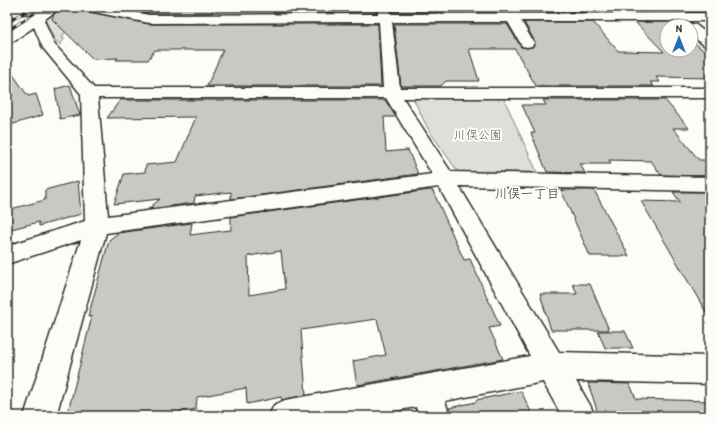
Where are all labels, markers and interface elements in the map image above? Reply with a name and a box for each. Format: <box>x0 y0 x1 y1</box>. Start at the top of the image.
north arrow <box>659 18 699 58</box>
text: N <box>676 21 682 35</box>
park label: 川俣公園 <box>454 126 502 143</box>
district label: 川俣一丁目 <box>494 184 560 202</box>

